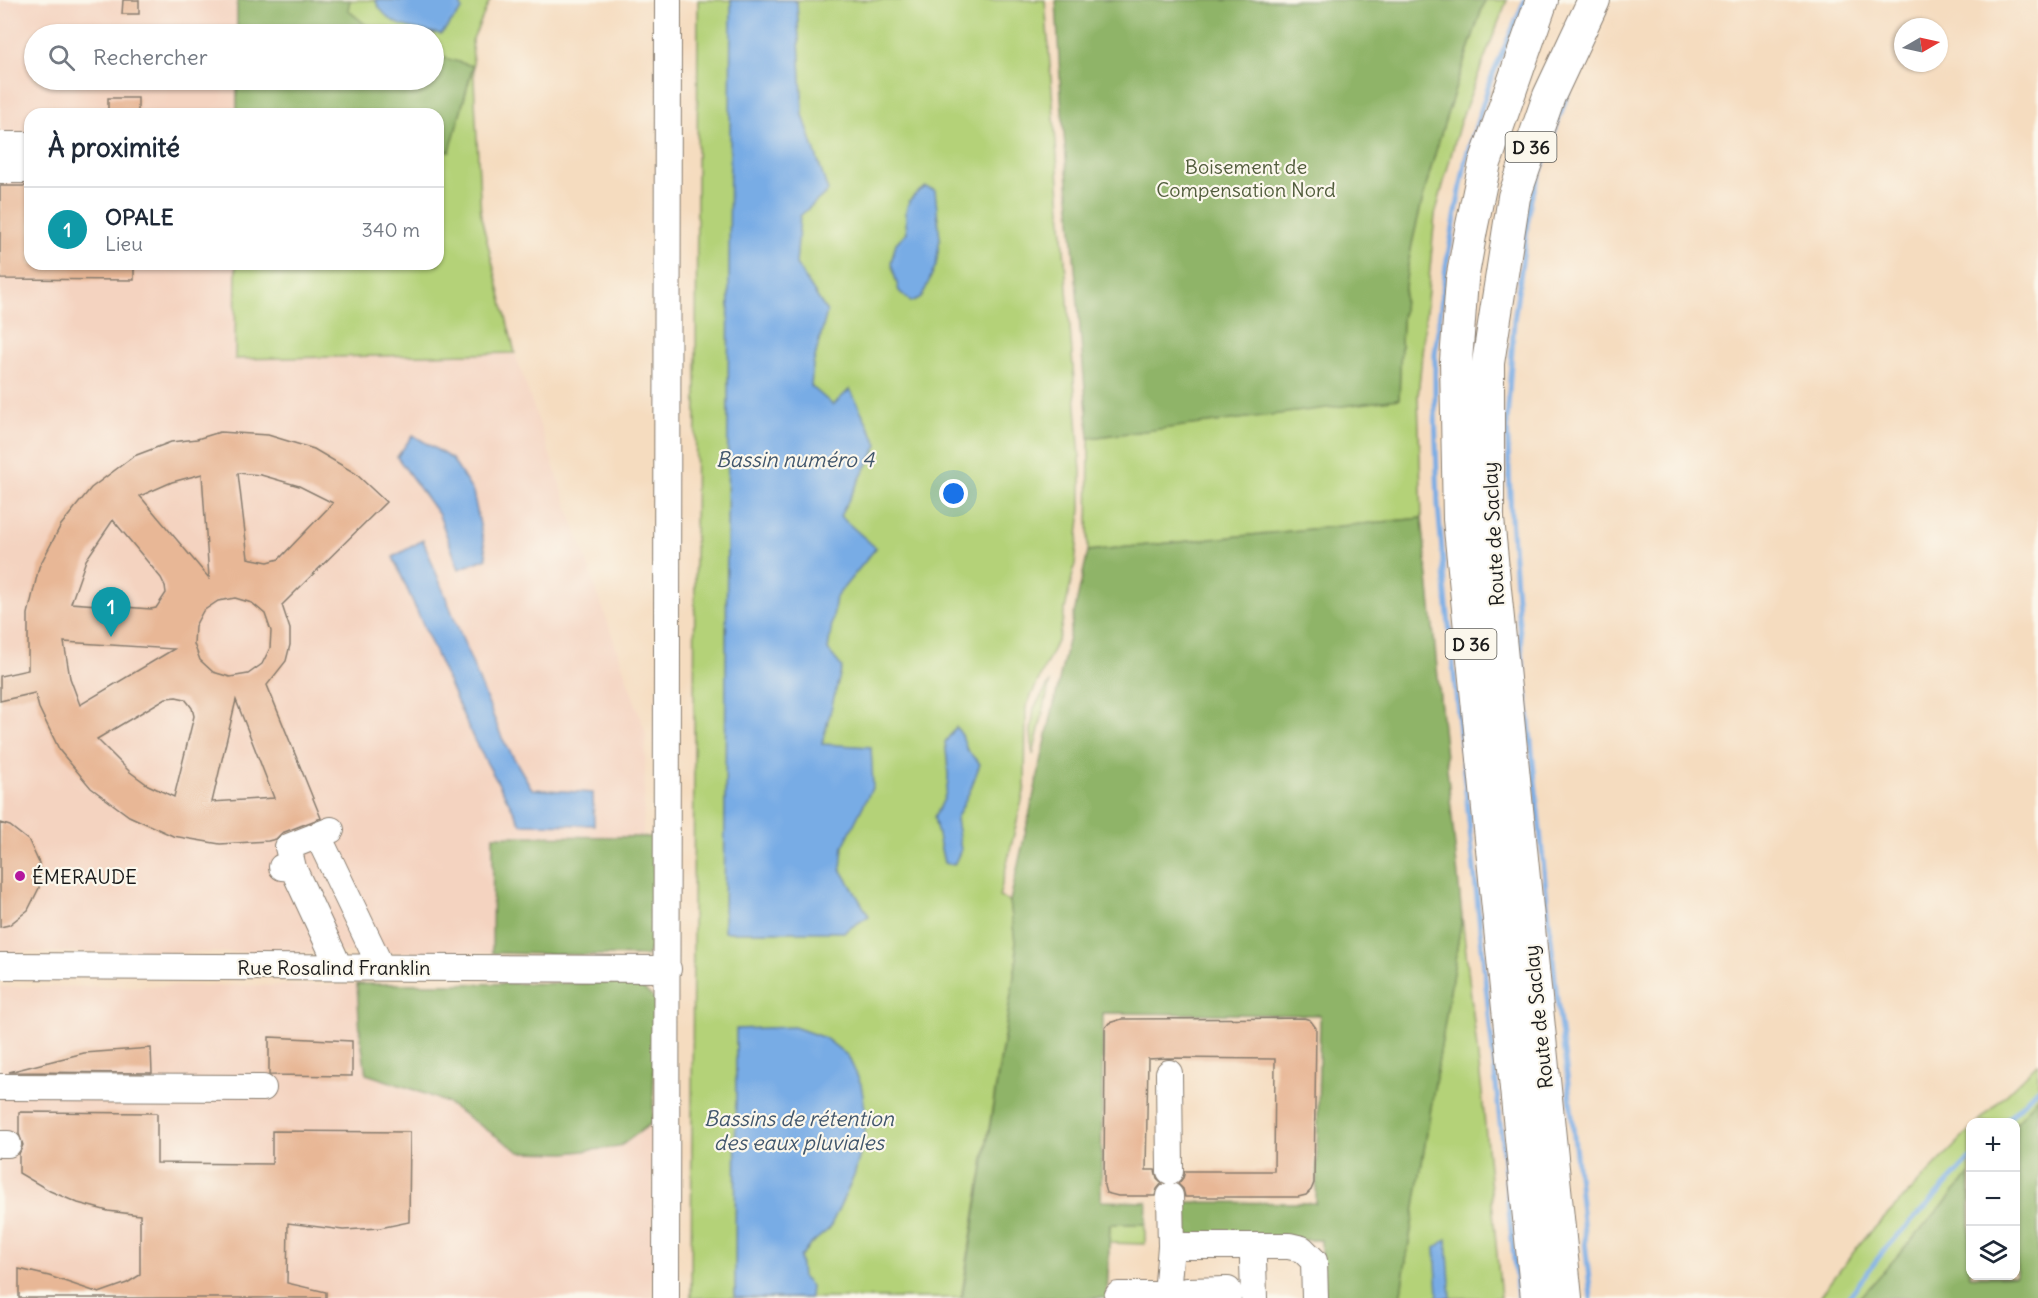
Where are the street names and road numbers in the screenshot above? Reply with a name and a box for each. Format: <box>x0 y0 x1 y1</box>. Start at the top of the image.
road number: D 36 <box>1506 132 1556 162</box>
street label: Route de Saclay <box>1477 461 1509 607</box>
road number: D 36 <box>1446 629 1496 659</box>
street label: Route de Saclay <box>1518 944 1558 1090</box>
street label: Rue Rosalind Franklin <box>237 955 431 980</box>

